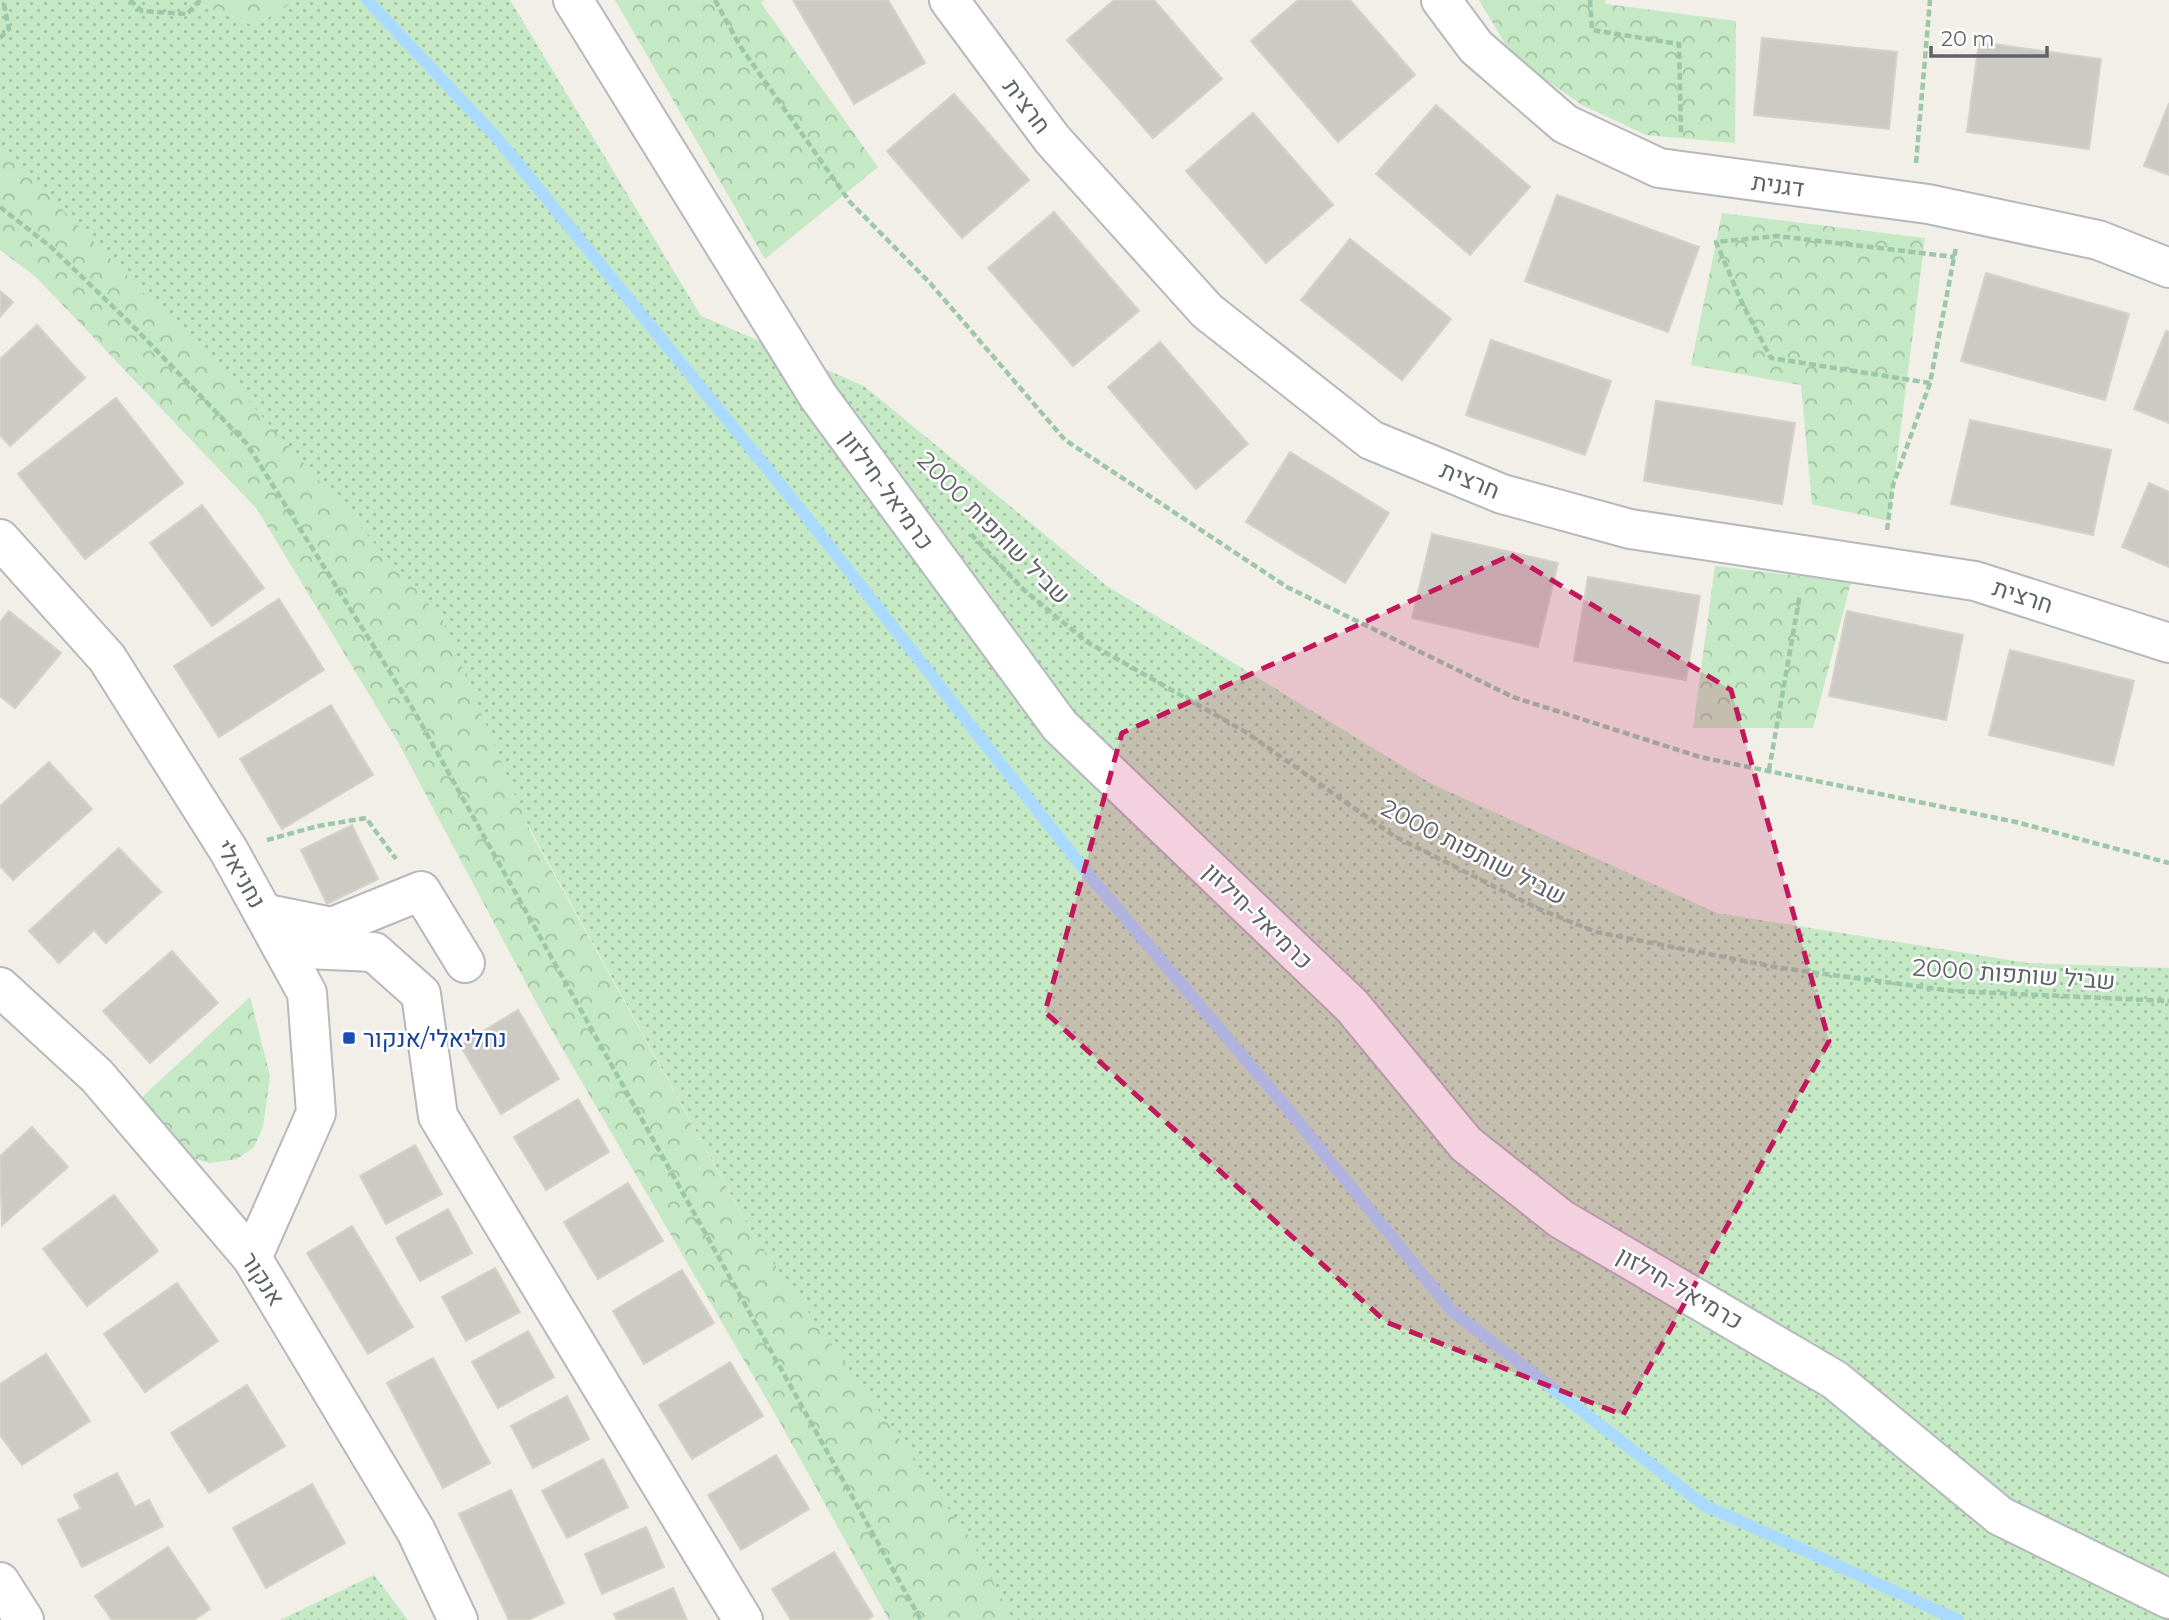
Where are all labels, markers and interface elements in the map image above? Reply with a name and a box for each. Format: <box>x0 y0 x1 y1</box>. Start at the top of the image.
scale bar <box>1931 14 2046 58</box>
text: 20 m <box>1941 26 1995 51</box>
street label: חרצית <box>997 73 1057 139</box>
street label: דגנית <box>1750 167 1806 203</box>
street label: כרמיאל-חילזון <box>834 425 940 555</box>
street label: שביל שותפות 2000 <box>912 446 1076 610</box>
street label: חרצית <box>1436 455 1504 505</box>
street label: חרצית <box>1989 573 2057 619</box>
street label: שביל שותפות 2000 <box>1377 793 1571 911</box>
street label: נחניאלי <box>210 835 272 913</box>
street label: כרמיאל-חילזון <box>1197 857 1319 975</box>
street label: שביל שותפות 2000 <box>1912 952 2116 996</box>
place label: נחליאלי/אנקור <box>363 1024 507 1053</box>
marker: נחליאלי/אנקור <box>341 1030 357 1046</box>
street label: כרמיאל-חילזון <box>1612 1240 1748 1336</box>
street label: אנקור <box>235 1247 291 1311</box>

